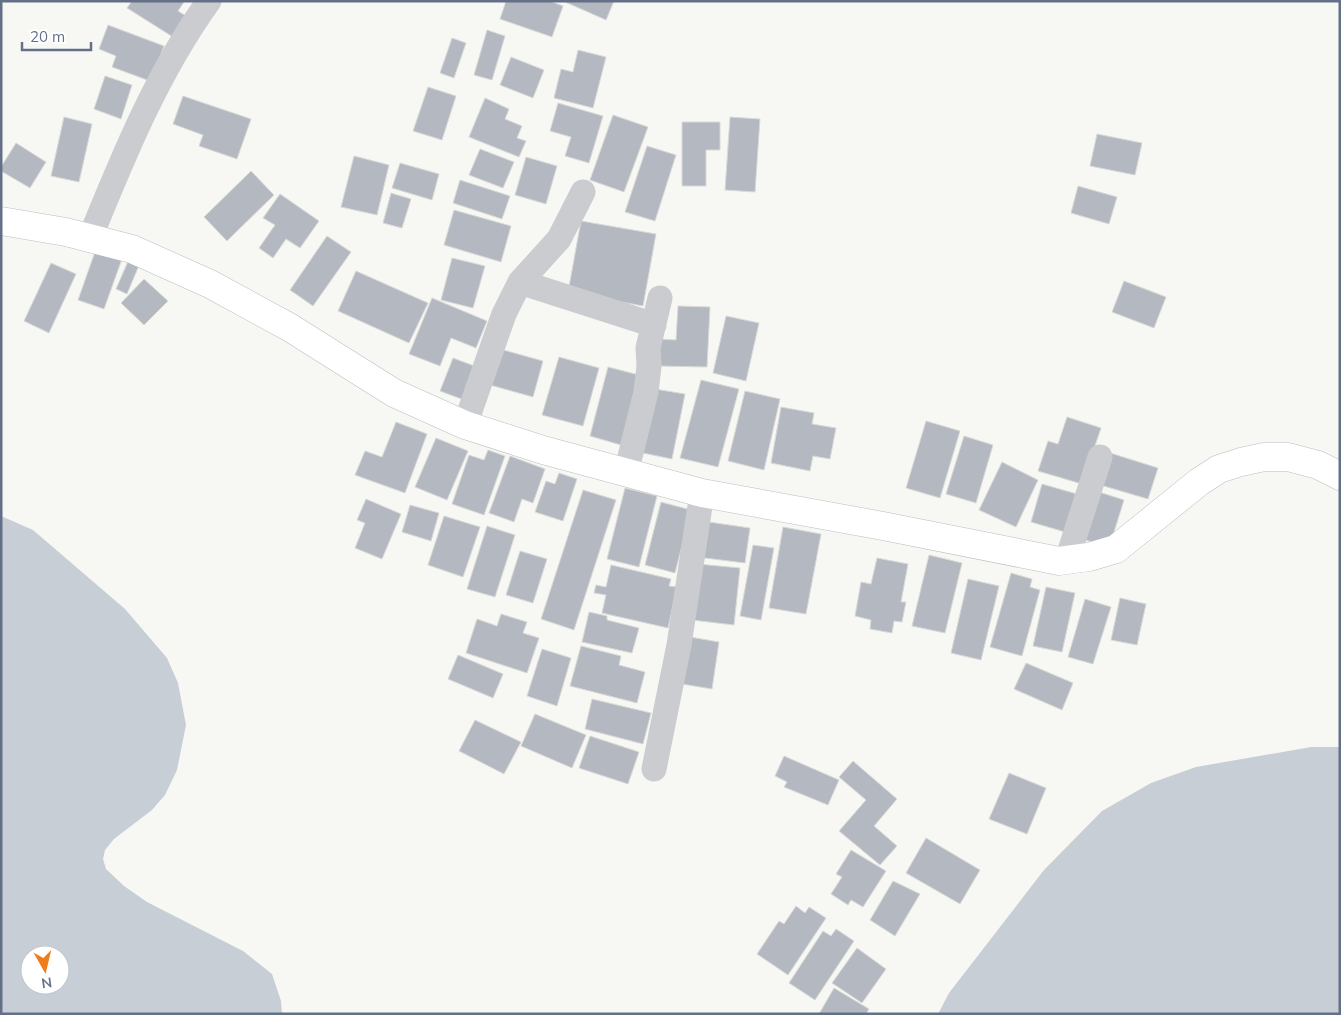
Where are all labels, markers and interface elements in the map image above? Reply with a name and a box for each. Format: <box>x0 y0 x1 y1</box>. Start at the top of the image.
scale bar <box>22 20 91 52</box>
text: 20 m <box>30 27 65 46</box>
north arrow <box>20 945 70 995</box>
text: N <box>40 973 53 993</box>

